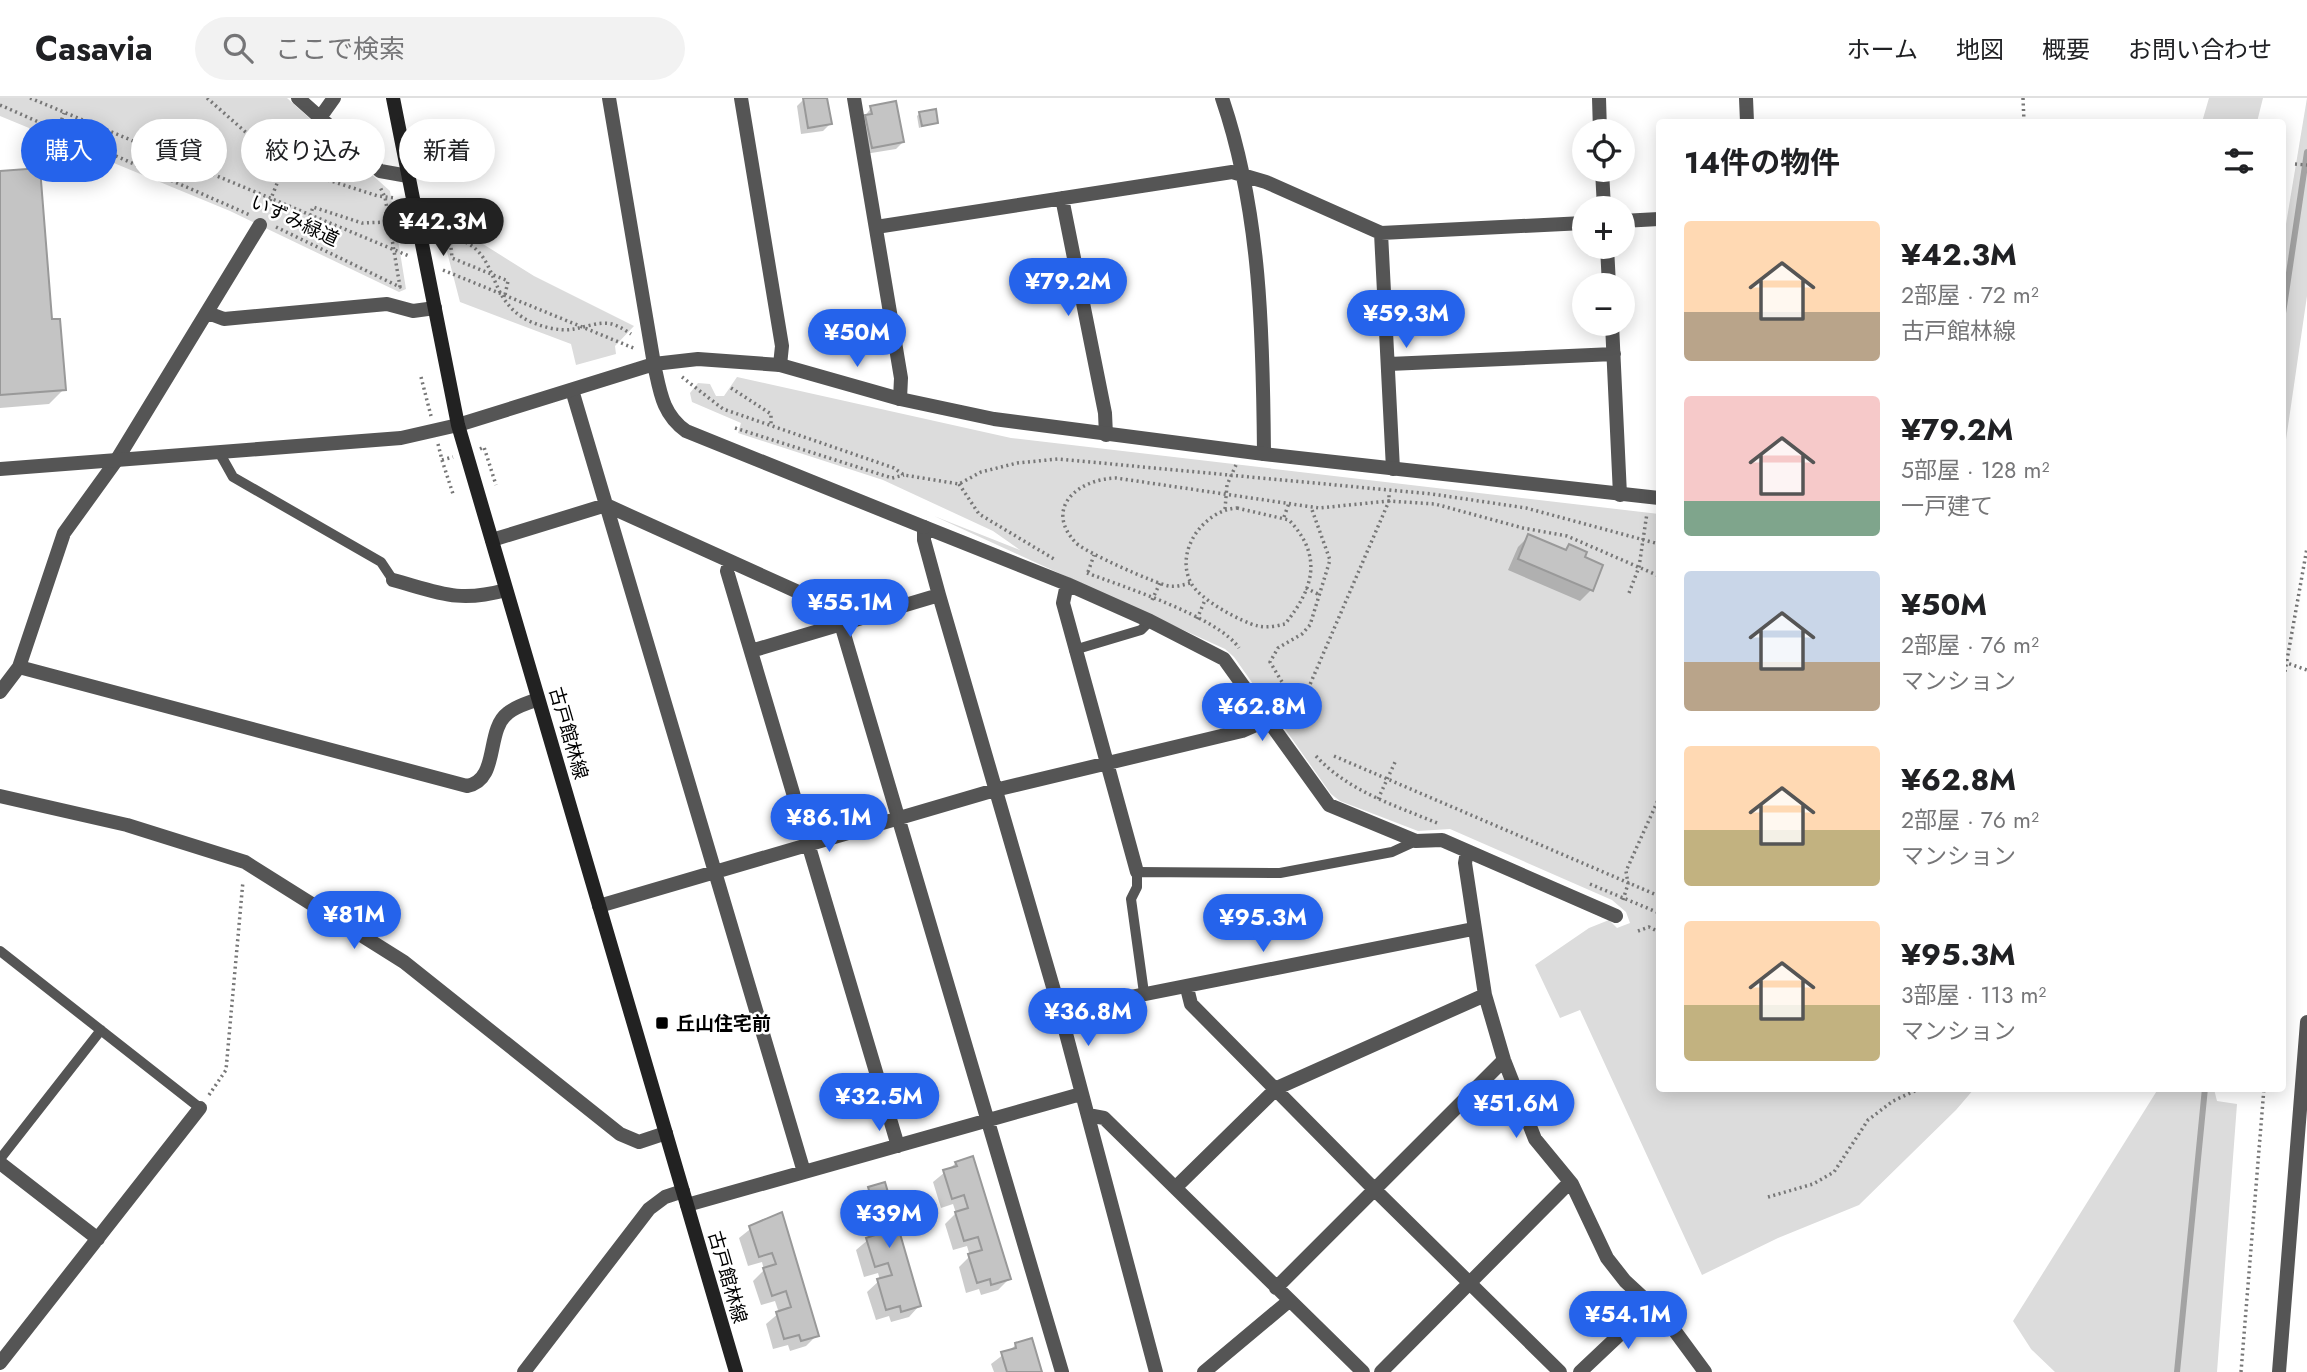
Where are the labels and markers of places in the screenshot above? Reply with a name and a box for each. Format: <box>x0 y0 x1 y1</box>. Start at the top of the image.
pin: ¥42.3M <box>386 198 500 258</box>
pin: ¥79.2M <box>1011 258 1125 318</box>
pin: ¥59.3M <box>1349 290 1463 350</box>
pin: ¥50M <box>816 310 898 369</box>
pin: ¥55.1M <box>793 580 907 639</box>
pin: ¥62.8M <box>1205 684 1319 743</box>
pin: ¥86.1M <box>772 794 886 854</box>
pin: ¥81M <box>313 892 395 951</box>
pin: ¥95.3M <box>1206 894 1320 954</box>
pin: ¥36.8M <box>1031 988 1145 1048</box>
place label: 丘山住宅前 <box>676 1010 771 1037</box>
marker: 丘山住宅前 <box>654 1015 670 1031</box>
pin: ¥32.5M <box>822 1074 936 1133</box>
pin: ¥51.6M <box>1459 1080 1573 1140</box>
pin: ¥39M <box>848 1190 930 1250</box>
pin: ¥54.1M <box>1571 1292 1685 1351</box>

